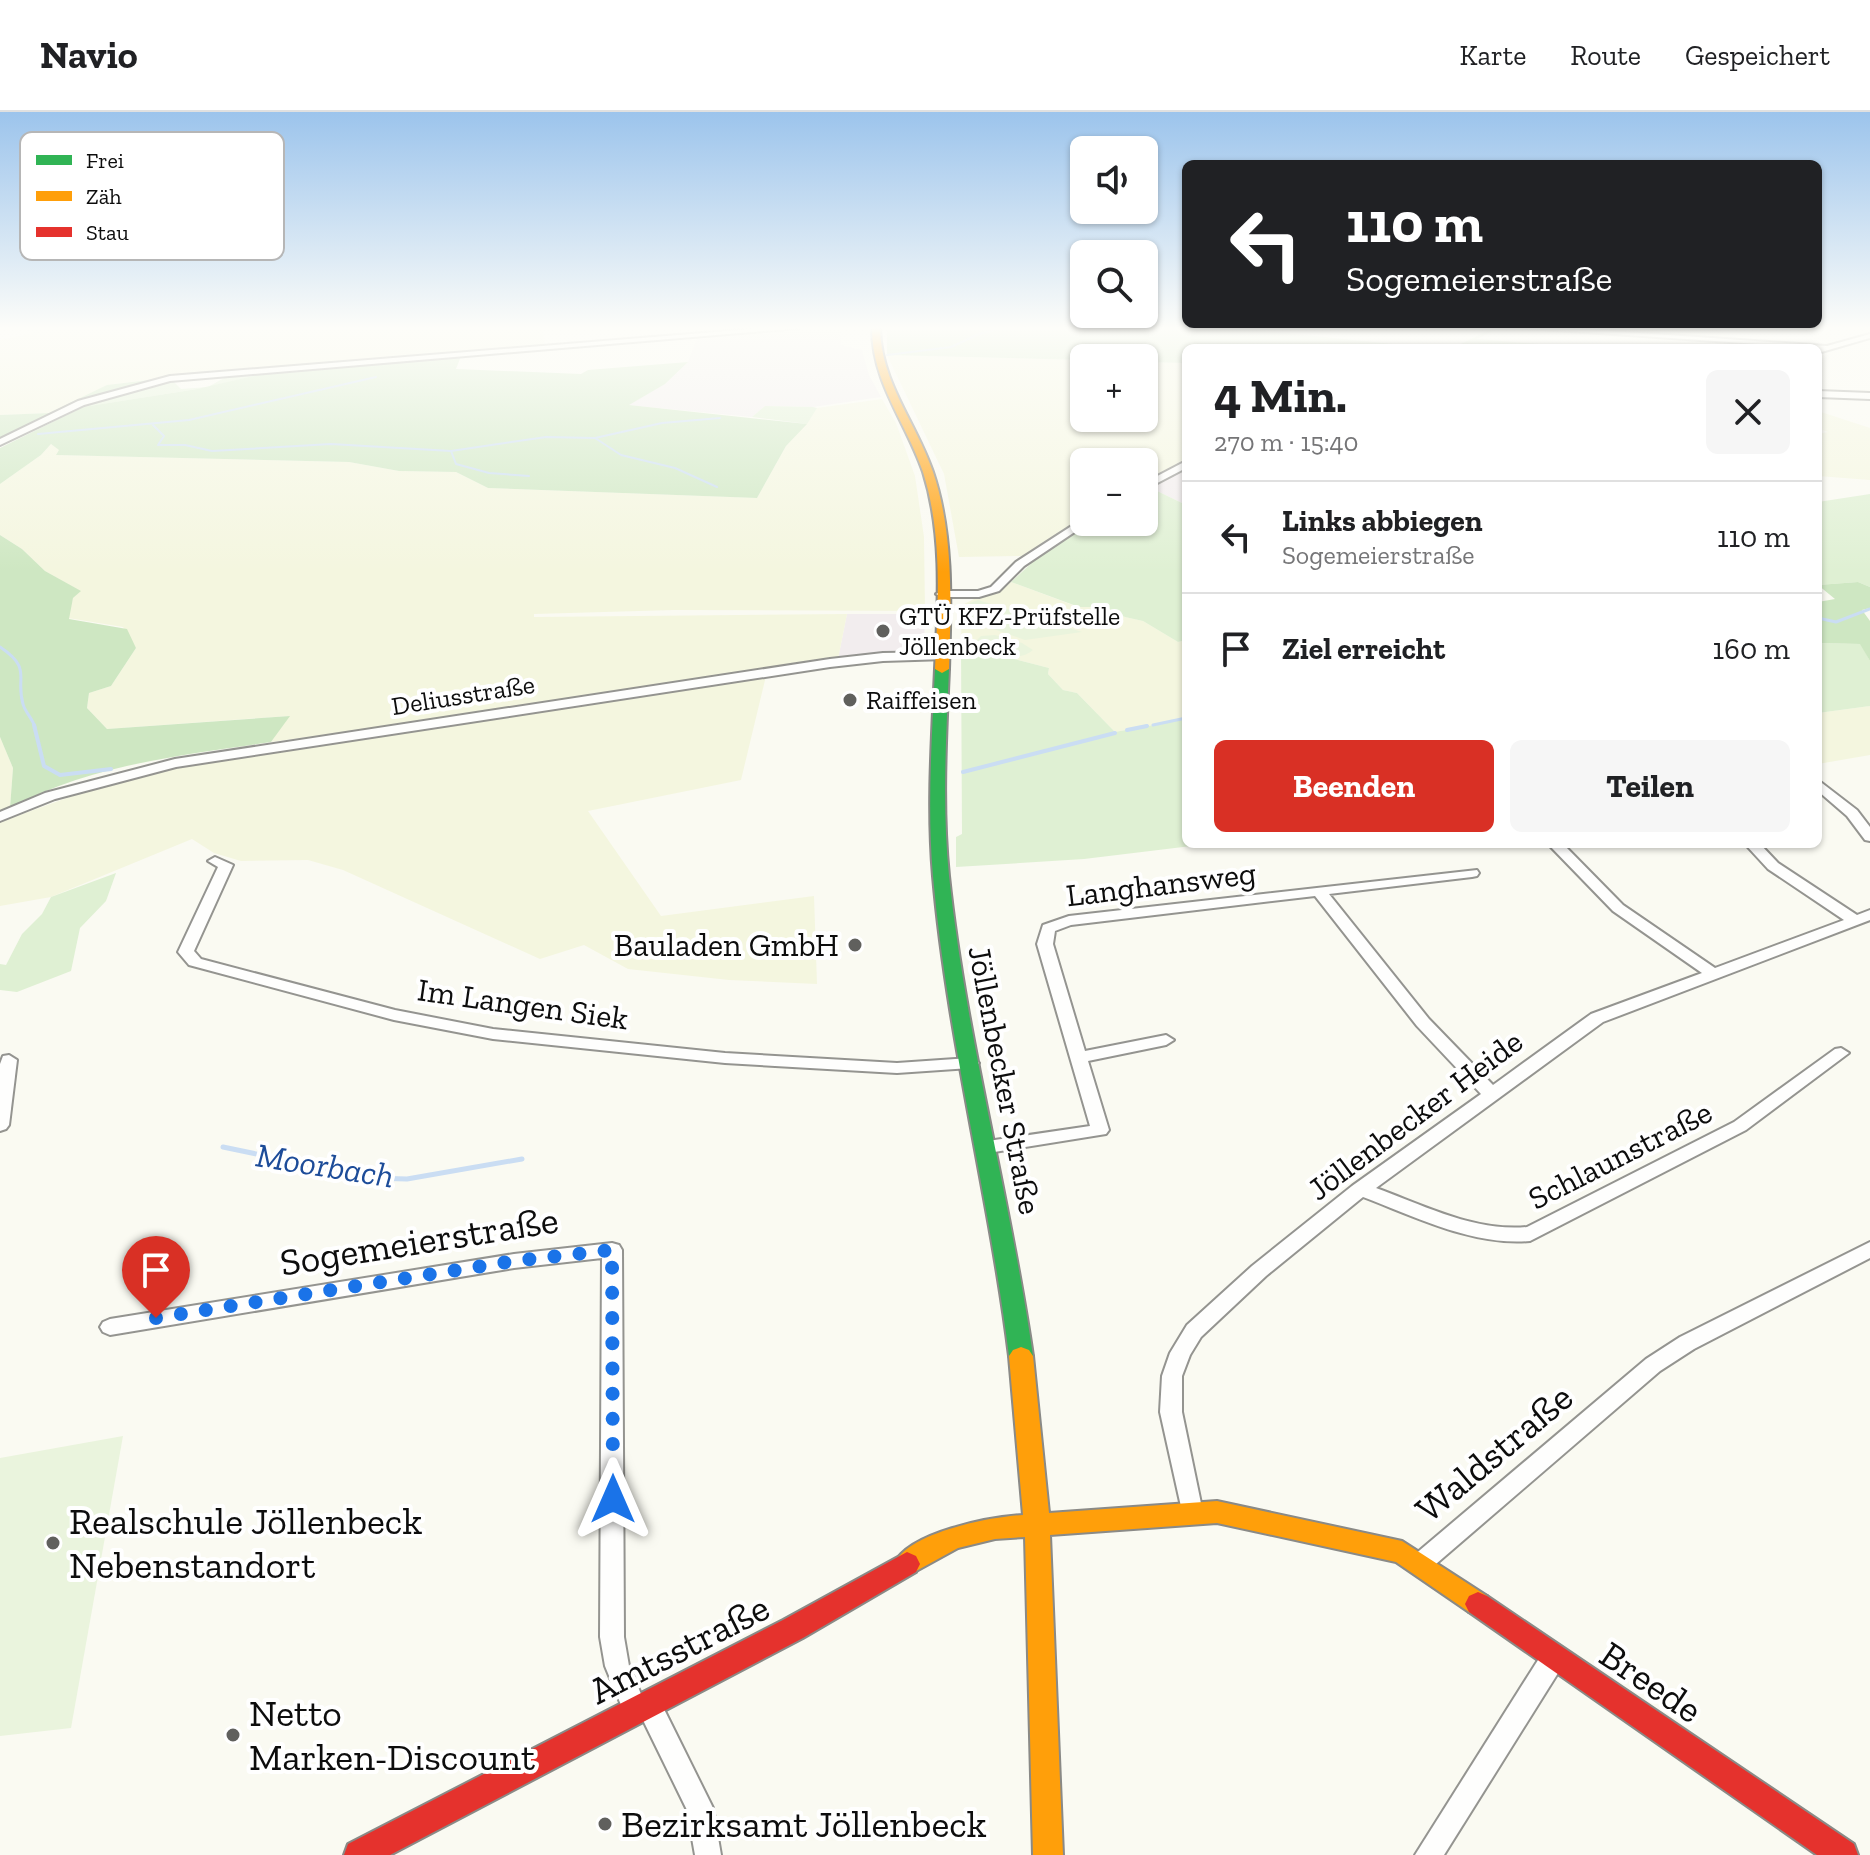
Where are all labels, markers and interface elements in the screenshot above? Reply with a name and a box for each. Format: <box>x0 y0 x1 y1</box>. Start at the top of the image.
text: Navio <box>40 32 138 78</box>
text: Karte <box>1460 39 1526 72</box>
text: Route <box>1570 39 1641 72</box>
text: Gespeichert <box>1685 39 1830 72</box>
legend <box>20 132 284 260</box>
map controls <box>1070 136 1158 536</box>
button: sound <box>1070 136 1158 224</box>
text: Frei <box>86 147 124 174</box>
text: Zäh <box>86 183 122 210</box>
text: 110 m <box>1346 189 1483 256</box>
icon: left <box>1214 192 1318 296</box>
text: Stau <box>86 219 130 246</box>
button: search <box>1070 240 1158 328</box>
text: Sogemeierstraße <box>1346 257 1612 300</box>
button: + <box>1070 344 1158 432</box>
text: 4 Min. <box>1214 367 1347 424</box>
button: close <box>1706 370 1790 454</box>
text: 270 m · 15:40 <box>1214 426 1359 458</box>
button: − <box>1070 448 1158 536</box>
text: Links abbiegen <box>1282 503 1483 539</box>
icon: left <box>1214 515 1258 559</box>
text: 110 m <box>1717 519 1790 555</box>
text: Sogemeierstraße <box>1282 539 1474 571</box>
place label: GTÜ KFZ-Prüfstelle Jöllenbeck <box>899 600 1120 662</box>
marker: GTÜ KFZ-Prüfstelle Jöllenbeck <box>874 622 892 640</box>
icon: arrive <box>1214 627 1258 671</box>
text: Ziel erreicht <box>1282 631 1445 667</box>
text: 160 m <box>1713 631 1790 667</box>
street label: Deliusstraße <box>389 668 537 722</box>
place label: Raiffeisen <box>866 684 976 716</box>
marker: Raiffeisen <box>841 691 859 709</box>
button: Beenden <box>1214 740 1494 832</box>
button: Teilen <box>1510 740 1790 832</box>
street label: Langhansweg <box>1064 853 1258 915</box>
place label: Bauladen GmbH <box>614 926 839 964</box>
marker: Bauladen GmbH <box>846 936 864 954</box>
street label: Jöllenbecker Straße <box>960 943 1050 1217</box>
street label: Im Langen Siek <box>415 970 631 1038</box>
street label: Jöllenbecker Heide <box>1300 1022 1530 1208</box>
street label: Schlaunstraße <box>1522 1093 1718 1217</box>
water label: Moorbach <box>253 1134 397 1197</box>
street label: Sogemeierstraße <box>277 1196 561 1286</box>
pin <box>122 1236 190 1318</box>
icon: arrive <box>134 1248 178 1292</box>
street label: Waldstraße <box>1406 1374 1582 1532</box>
position arrow <box>571 1457 655 1541</box>
place label: Realschule Jöllenbeck Nebenstandort <box>69 1498 422 1588</box>
marker: Realschule Jöllenbeck Nebenstandort <box>44 1534 62 1552</box>
street label: Amtsstraße <box>581 1584 777 1714</box>
street label: Breede <box>1591 1631 1711 1733</box>
place label: Netto Marken-Discount <box>249 1690 535 1780</box>
marker: Netto Marken-Discount <box>224 1726 242 1744</box>
place label: Bezirksamt Jöllenbeck <box>621 1801 987 1847</box>
marker: Bezirksamt Jöllenbeck <box>596 1815 614 1833</box>

